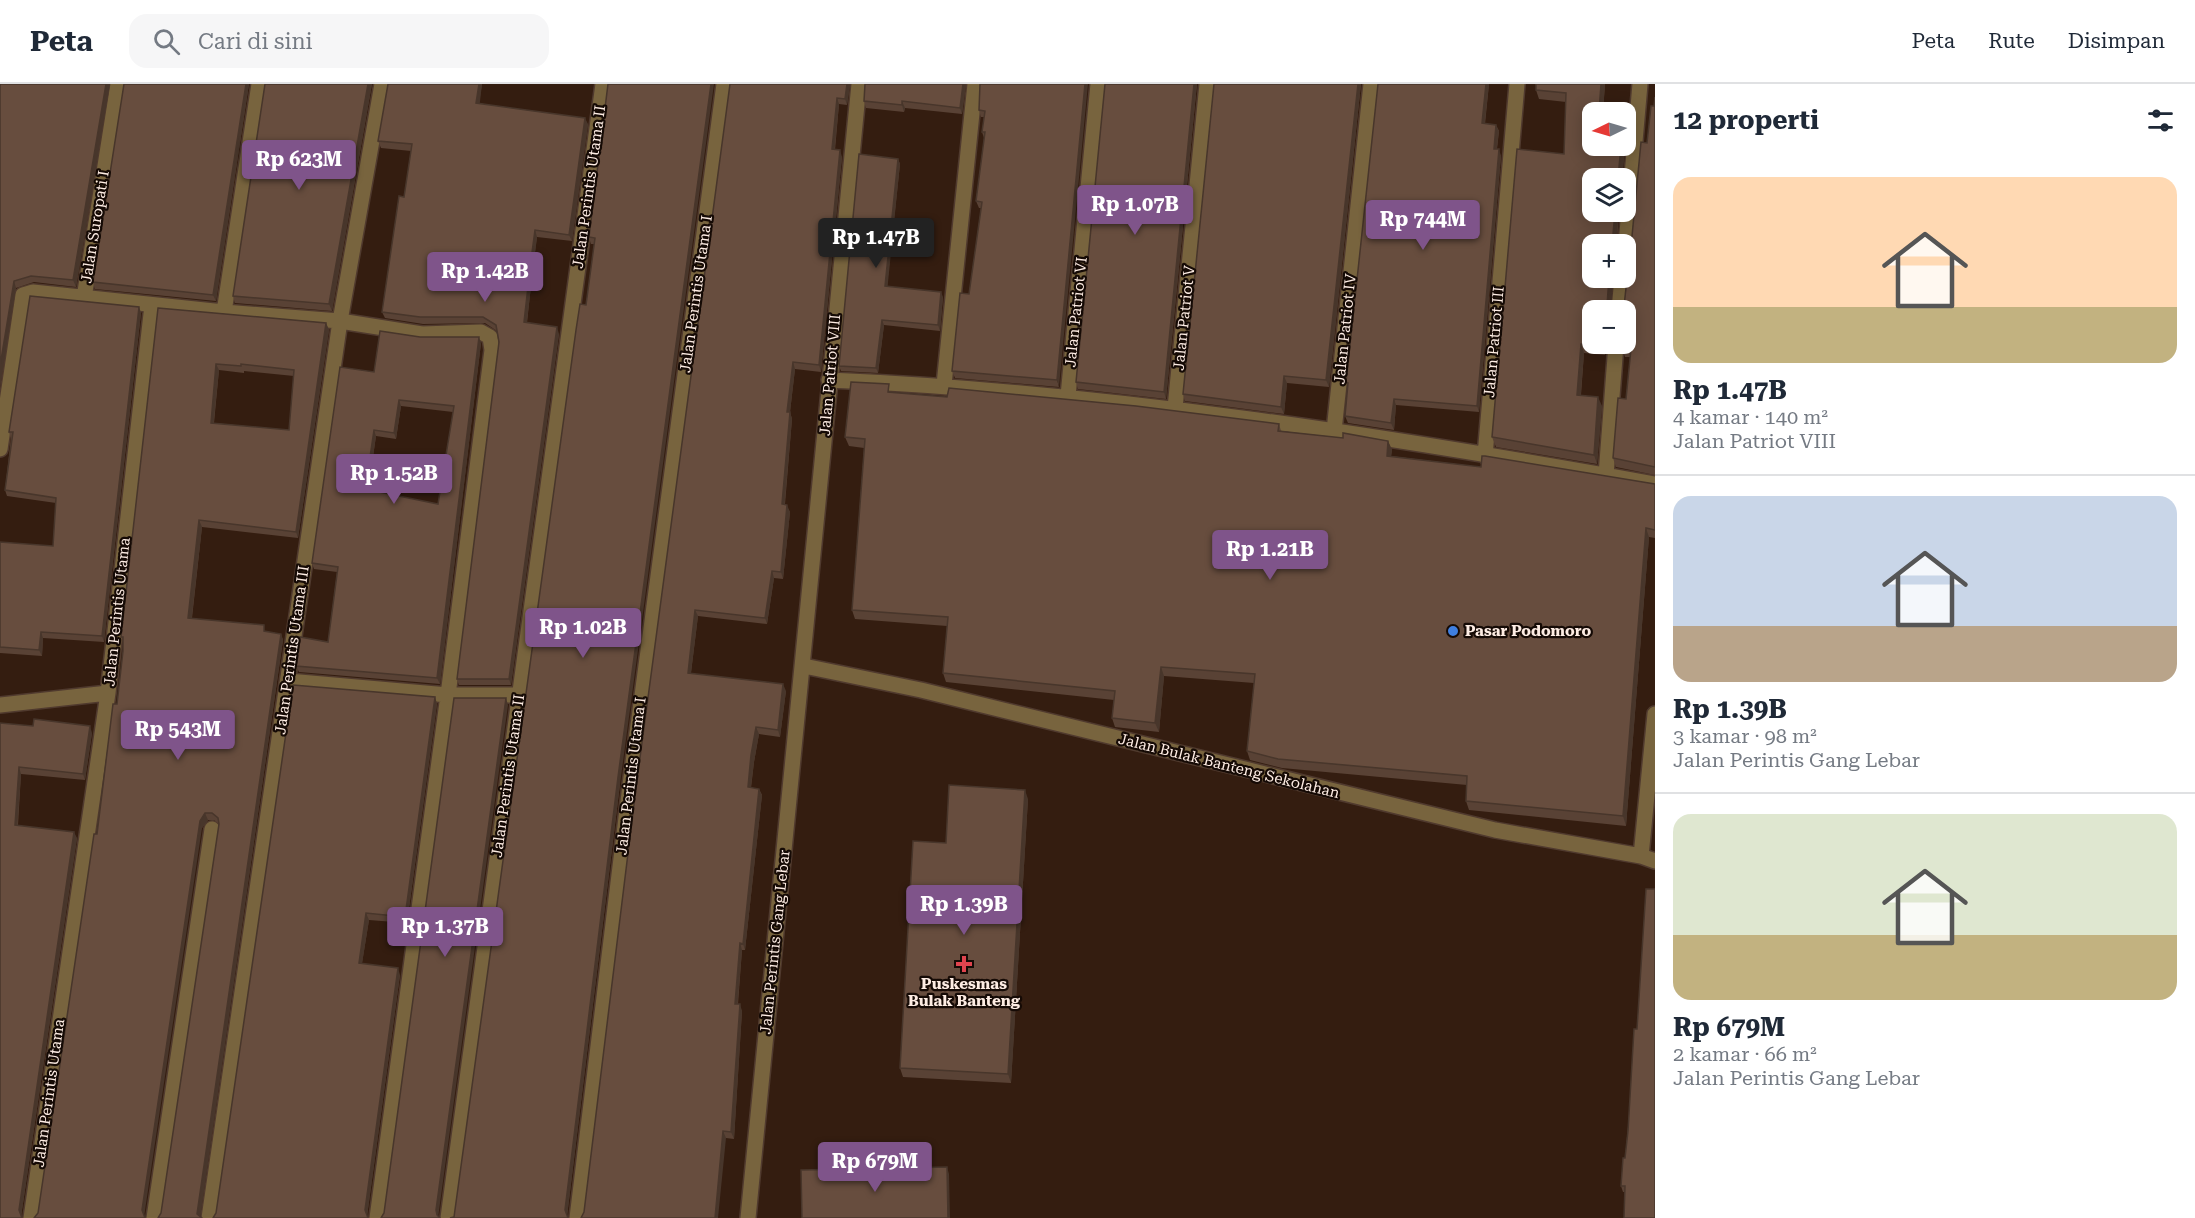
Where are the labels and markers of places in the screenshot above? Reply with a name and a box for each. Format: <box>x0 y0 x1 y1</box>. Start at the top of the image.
pin: Rp 623M <box>244 140 354 191</box>
pin: Rp 1.07B <box>1073 185 1197 236</box>
pin: Rp 744M <box>1368 200 1478 251</box>
pin: Rp 1.47B <box>814 218 938 269</box>
pin: Rp 1.42B <box>423 252 547 303</box>
pin: Rp 1.52B <box>332 454 456 505</box>
pin: Rp 1.21B <box>1208 530 1332 581</box>
pin: Rp 1.02B <box>521 608 645 659</box>
place label: Pasar Podomoro <box>1465 622 1591 640</box>
marker: Pasar Podomoro <box>1446 624 1460 638</box>
pin: Rp 543M <box>123 710 233 761</box>
pin: Rp 1.39B <box>902 885 1026 936</box>
pin: Rp 1.37B <box>383 907 507 958</box>
marker: Puskesmas Bulak Banteng <box>955 955 973 973</box>
place label: Puskesmas Bulak Banteng <box>908 975 1021 1010</box>
pin: Rp 679M <box>820 1142 930 1193</box>

